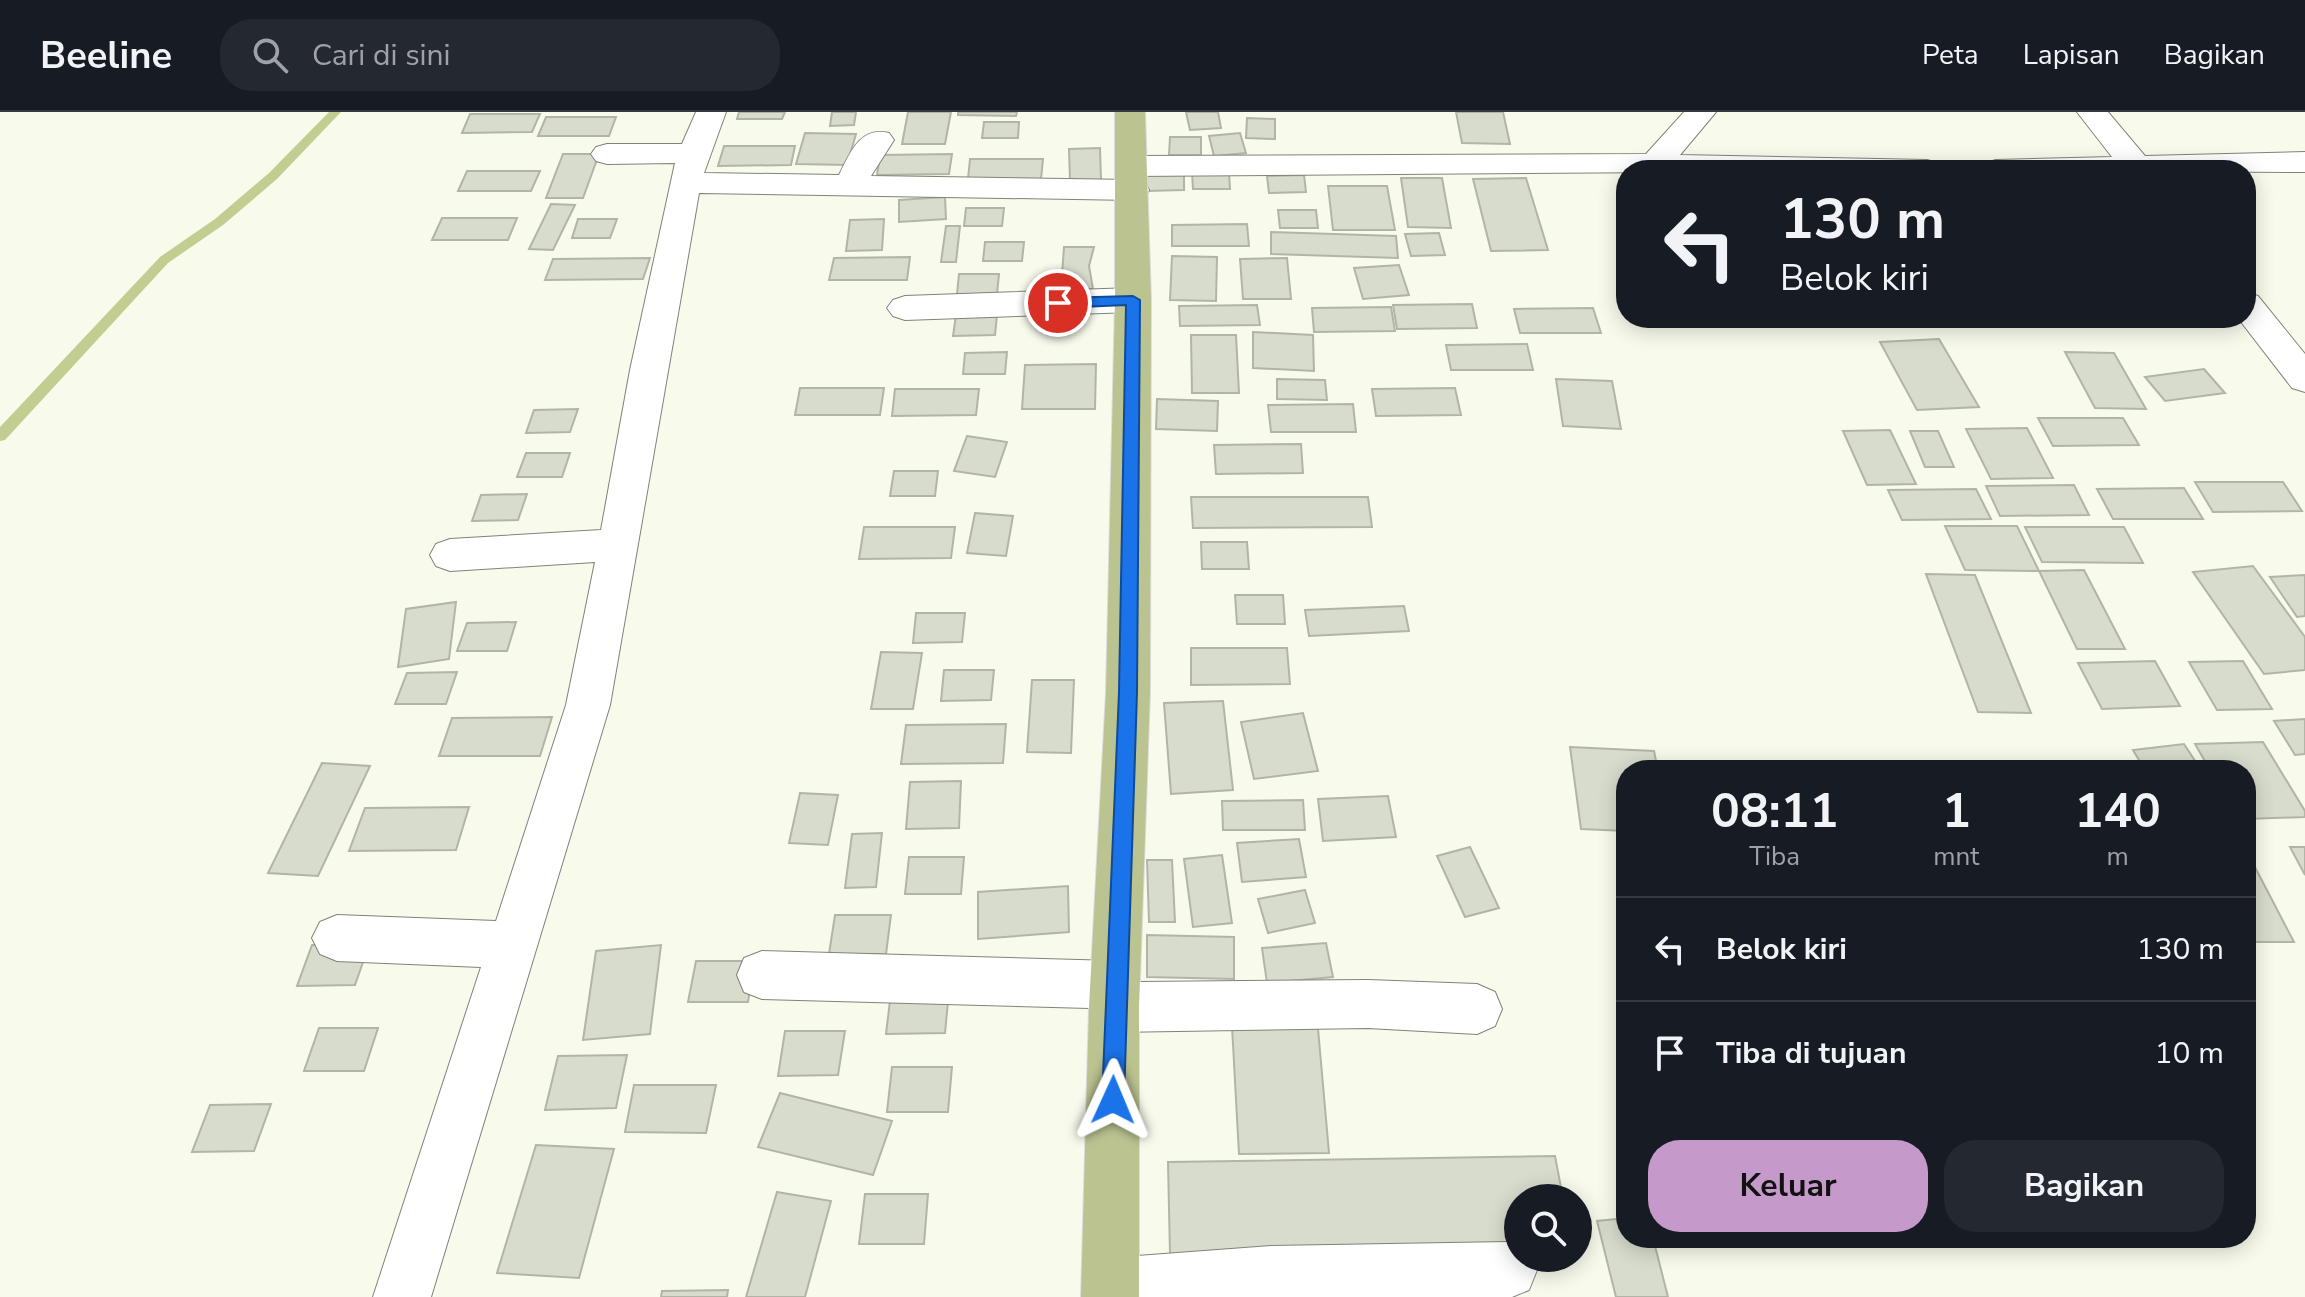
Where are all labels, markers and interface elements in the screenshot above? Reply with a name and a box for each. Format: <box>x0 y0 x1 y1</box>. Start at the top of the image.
search box <box>220 19 780 91</box>
text: Beeline <box>40 30 172 81</box>
icon: search <box>248 33 292 77</box>
text: Cari di sini <box>312 35 451 76</box>
text: Peta <box>1922 36 1979 74</box>
text: Lapisan <box>2023 36 2120 74</box>
text: Bagikan <box>2164 36 2265 74</box>
text: 130 m <box>1780 181 1945 258</box>
icon: left <box>1648 192 1752 296</box>
text: Belok kiri <box>1780 254 1929 303</box>
pin <box>1024 269 1092 337</box>
icon: arrive <box>1036 281 1080 325</box>
text: 08:11 <box>1711 778 1838 844</box>
text: 1 <box>1942 778 1971 844</box>
text: 140 <box>2074 778 2161 844</box>
text: Tiba <box>1749 839 1800 874</box>
text: mnt <box>1933 839 1979 874</box>
text: m <box>2107 839 2129 874</box>
icon: left <box>1648 927 1692 971</box>
text: Belok kiri <box>1716 929 1847 970</box>
text: 130 m <box>2137 929 2224 970</box>
icon: arrive <box>1648 1031 1692 1075</box>
text: Tiba di tujuan <box>1716 1033 1907 1074</box>
text: 10 m <box>2155 1033 2224 1074</box>
position arrow <box>1071 1058 1155 1142</box>
button: Keluar <box>1648 1140 1928 1232</box>
button: Bagikan <box>1944 1140 2224 1232</box>
map controls <box>1504 1184 1592 1272</box>
button: search <box>1504 1184 1592 1272</box>

